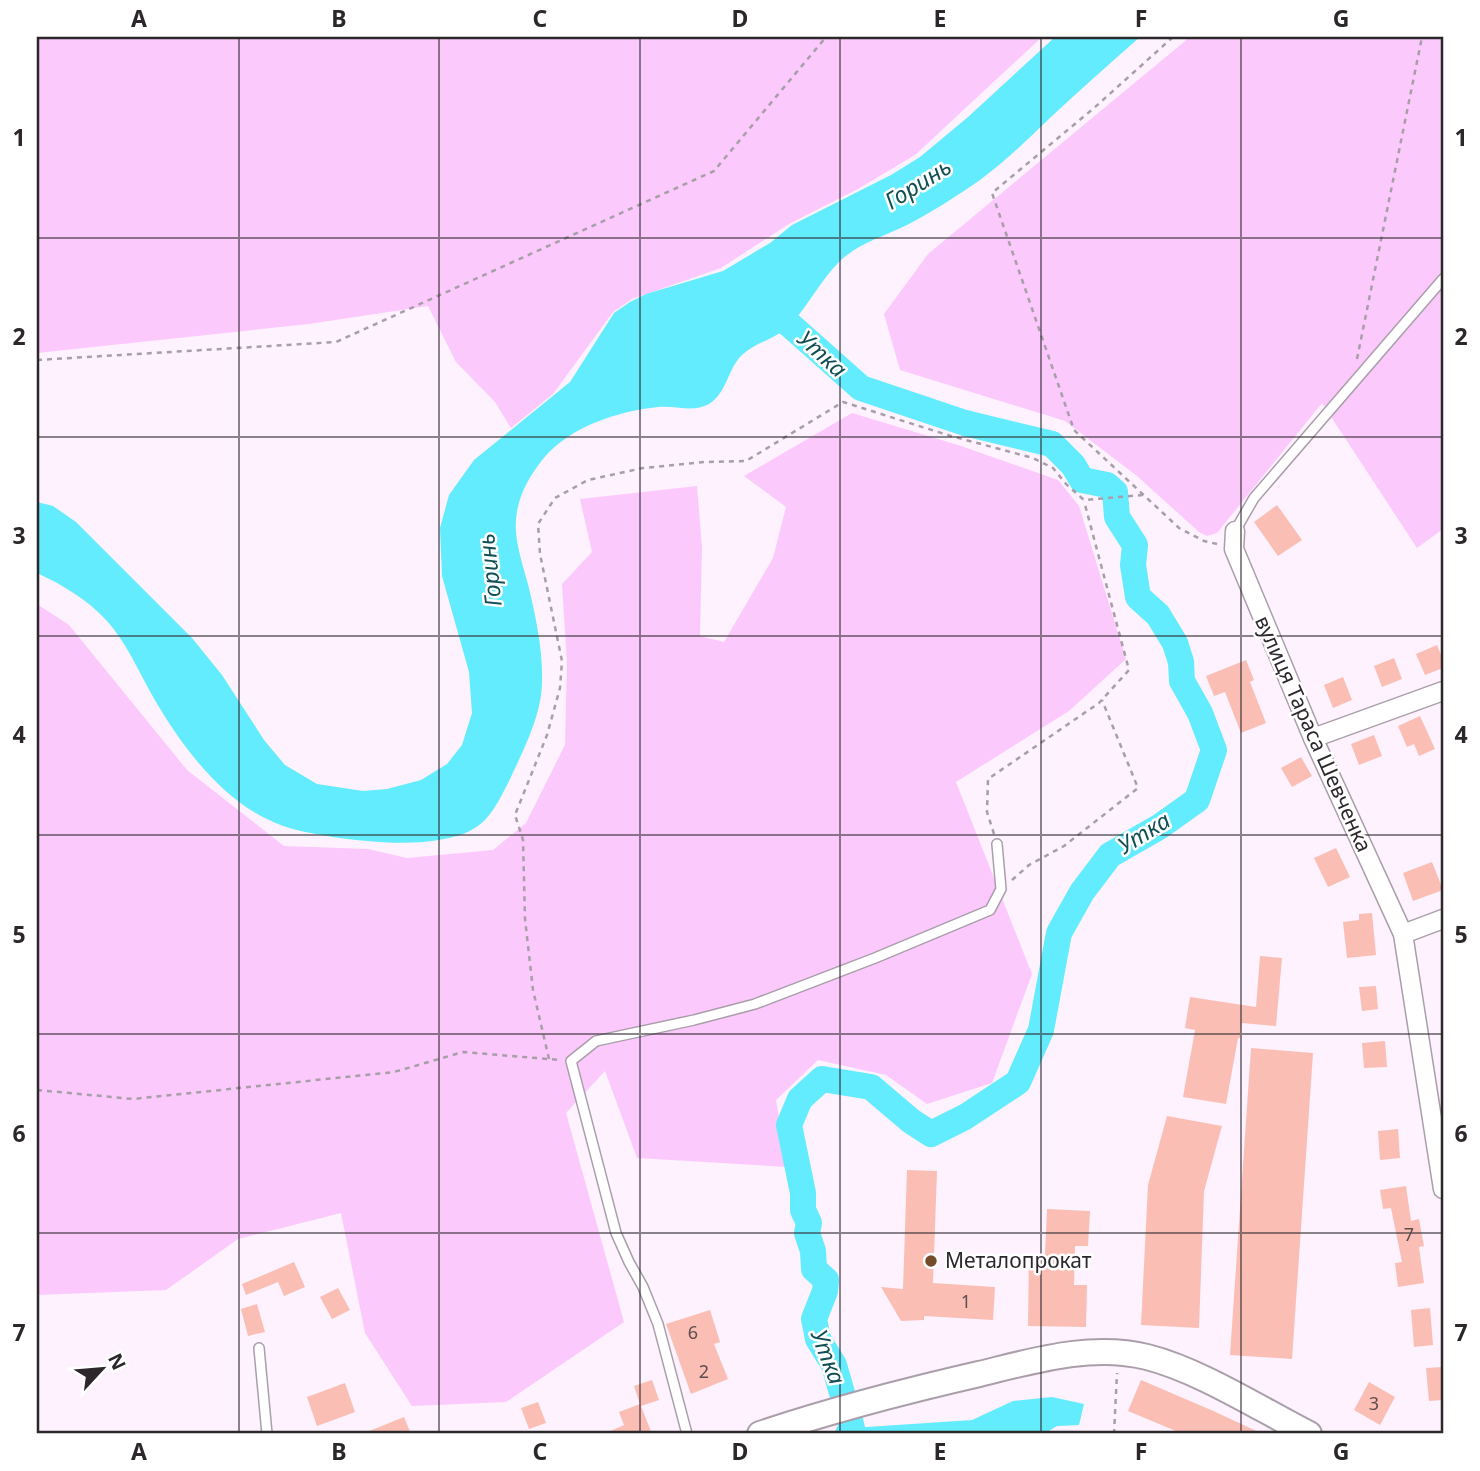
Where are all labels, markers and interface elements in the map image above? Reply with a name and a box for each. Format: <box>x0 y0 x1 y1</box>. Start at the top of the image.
text: A <box>131 2 147 34</box>
text: B <box>331 2 347 34</box>
text: C <box>533 2 548 34</box>
text: D <box>732 2 748 34</box>
text: E <box>934 2 946 34</box>
text: F <box>1135 2 1147 34</box>
text: G <box>1333 2 1349 34</box>
text: 1 <box>12 121 26 153</box>
text: 1 <box>1454 121 1468 153</box>
water label: Горинь <box>878 150 957 216</box>
text: 2 <box>12 320 26 352</box>
text: 2 <box>1454 320 1468 352</box>
water label: Утка <box>791 322 854 384</box>
text: 3 <box>12 519 26 551</box>
text: 3 <box>1454 519 1468 551</box>
water label: Горинь <box>469 532 509 608</box>
street label: вулиця Тараса Шевченка <box>1249 611 1379 856</box>
text: 4 <box>12 718 26 750</box>
text: 4 <box>1454 718 1468 750</box>
water label: Утка <box>1111 804 1176 861</box>
text: 5 <box>12 918 26 950</box>
text: 5 <box>1454 918 1468 950</box>
text: 6 <box>12 1117 26 1149</box>
text: 6 <box>1454 1117 1468 1149</box>
house number: 7 <box>1404 1222 1414 1246</box>
place label: Металопрокат <box>945 1246 1092 1274</box>
marker: Металопрокат <box>923 1253 939 1269</box>
house number: 1 <box>961 1289 971 1313</box>
text: 7 <box>12 1316 26 1348</box>
text: 7 <box>1454 1316 1468 1348</box>
house number: 6 <box>688 1320 698 1344</box>
water label: Утка <box>804 1325 854 1389</box>
north arrow <box>66 1334 136 1404</box>
text: N <box>102 1349 132 1374</box>
house number: 2 <box>699 1359 709 1383</box>
house number: 3 <box>1369 1391 1379 1415</box>
text: A <box>131 1435 147 1467</box>
text: B <box>331 1435 347 1467</box>
text: C <box>533 1435 548 1467</box>
text: D <box>732 1435 748 1467</box>
text: E <box>934 1435 946 1467</box>
text: F <box>1135 1435 1147 1467</box>
text: G <box>1333 1435 1349 1467</box>

